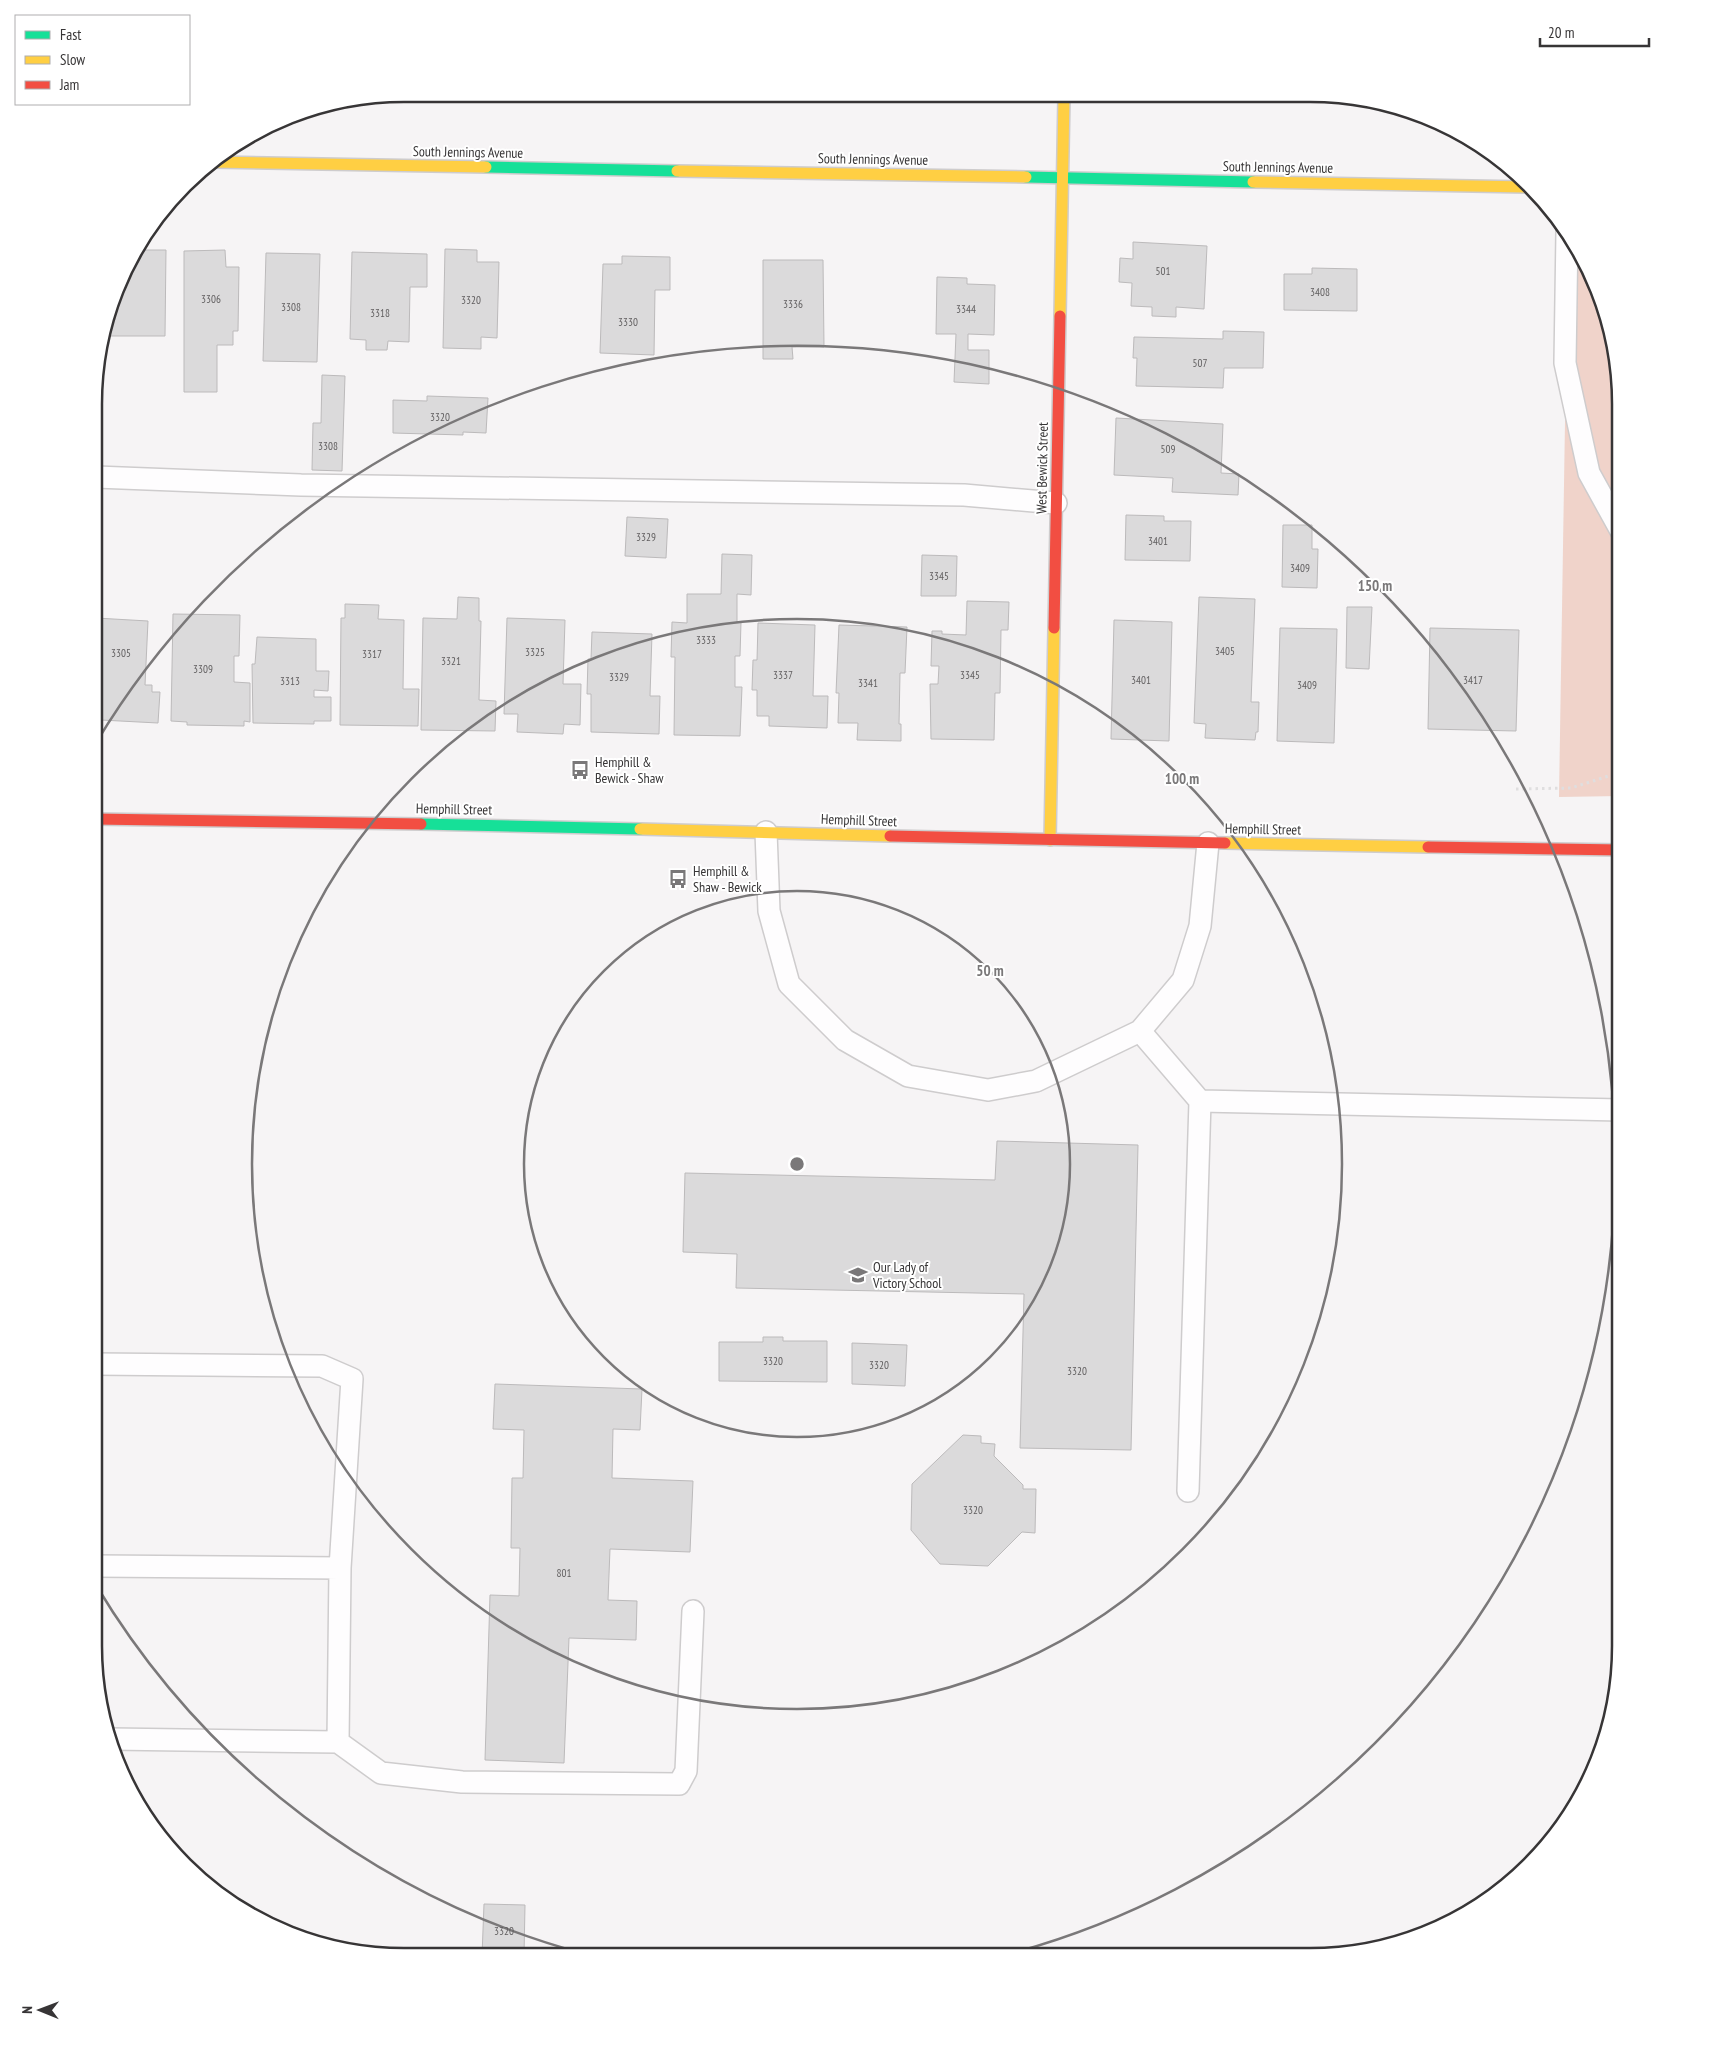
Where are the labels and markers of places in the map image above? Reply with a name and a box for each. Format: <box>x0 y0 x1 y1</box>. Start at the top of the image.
place label: Hemphill & Bewick - Shaw <box>595 753 664 787</box>
bus stop icon: Hemphill & Bewick - Shaw <box>569 759 591 781</box>
place label: Hemphill & Shaw - Bewick <box>693 862 762 896</box>
bus stop icon: Hemphill & Shaw - Bewick <box>667 868 689 890</box>
centre of rings <box>788 1155 806 1173</box>
place label: Our Lady of Victory School <box>872 1258 942 1292</box>
school or university icon: Our Lady of Victory School <box>847 1264 869 1286</box>

